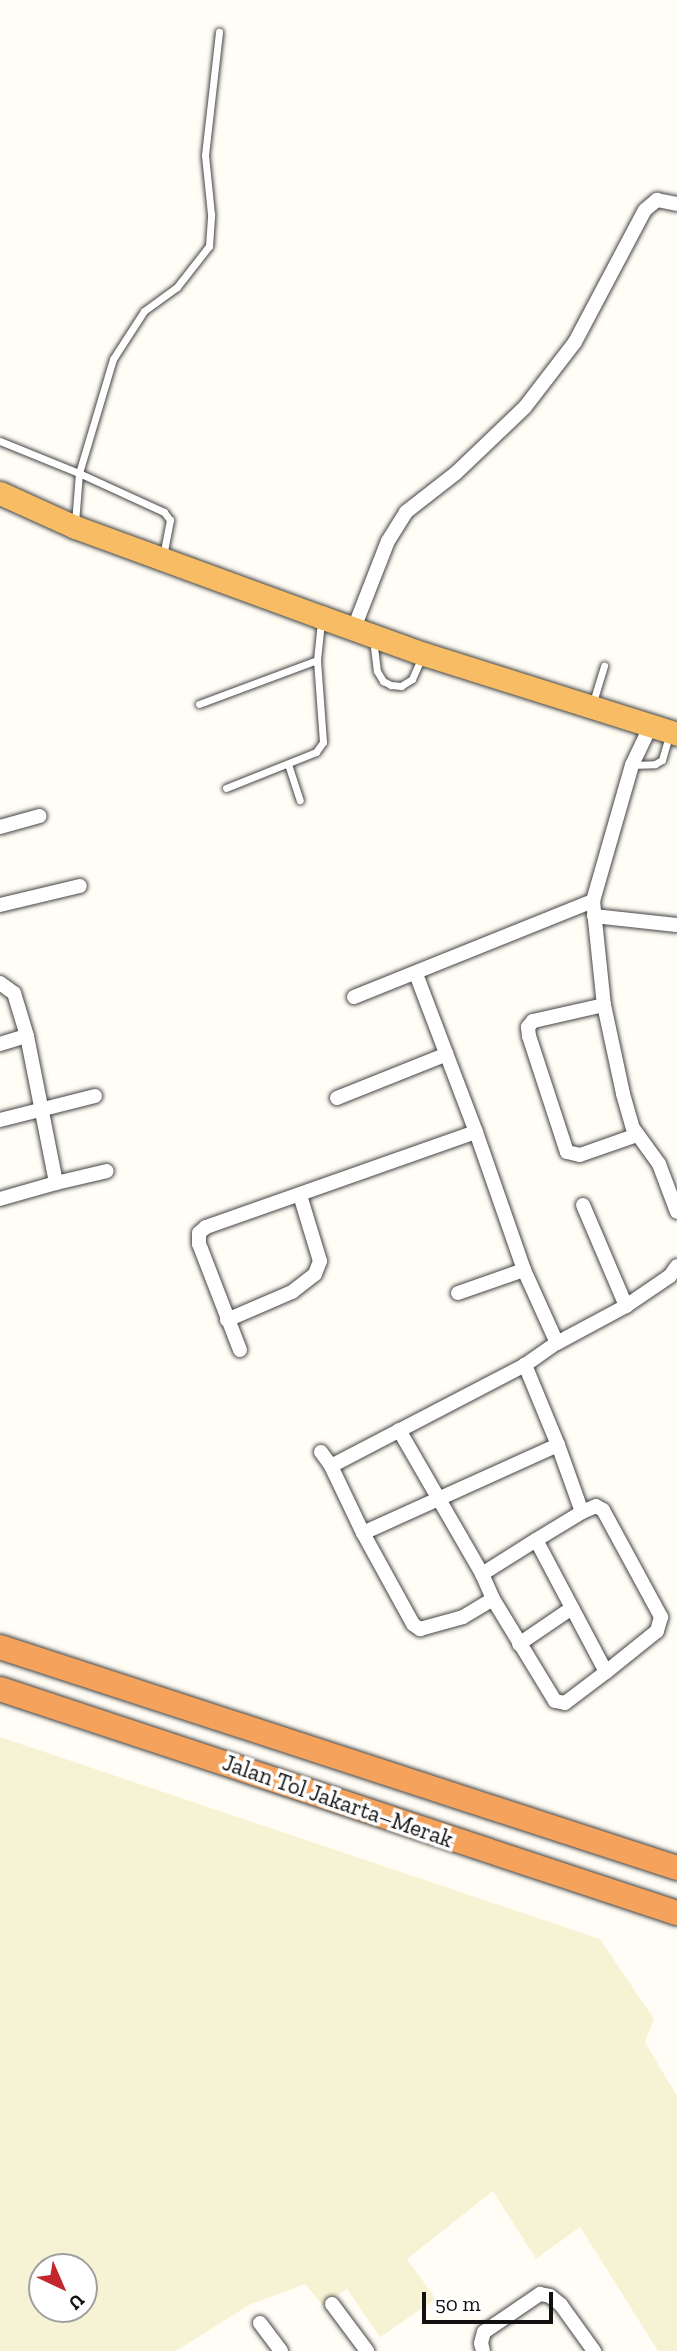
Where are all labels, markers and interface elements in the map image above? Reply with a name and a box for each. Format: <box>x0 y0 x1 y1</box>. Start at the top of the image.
street label: Jalan Tol Jakarta–Merak <box>219 1748 457 1854</box>
north arrow <box>28 2253 98 2323</box>
scale bar <box>425 2278 556 2322</box>
text: U <box>64 2289 89 2315</box>
text: 50 m <box>435 2291 481 2316</box>

